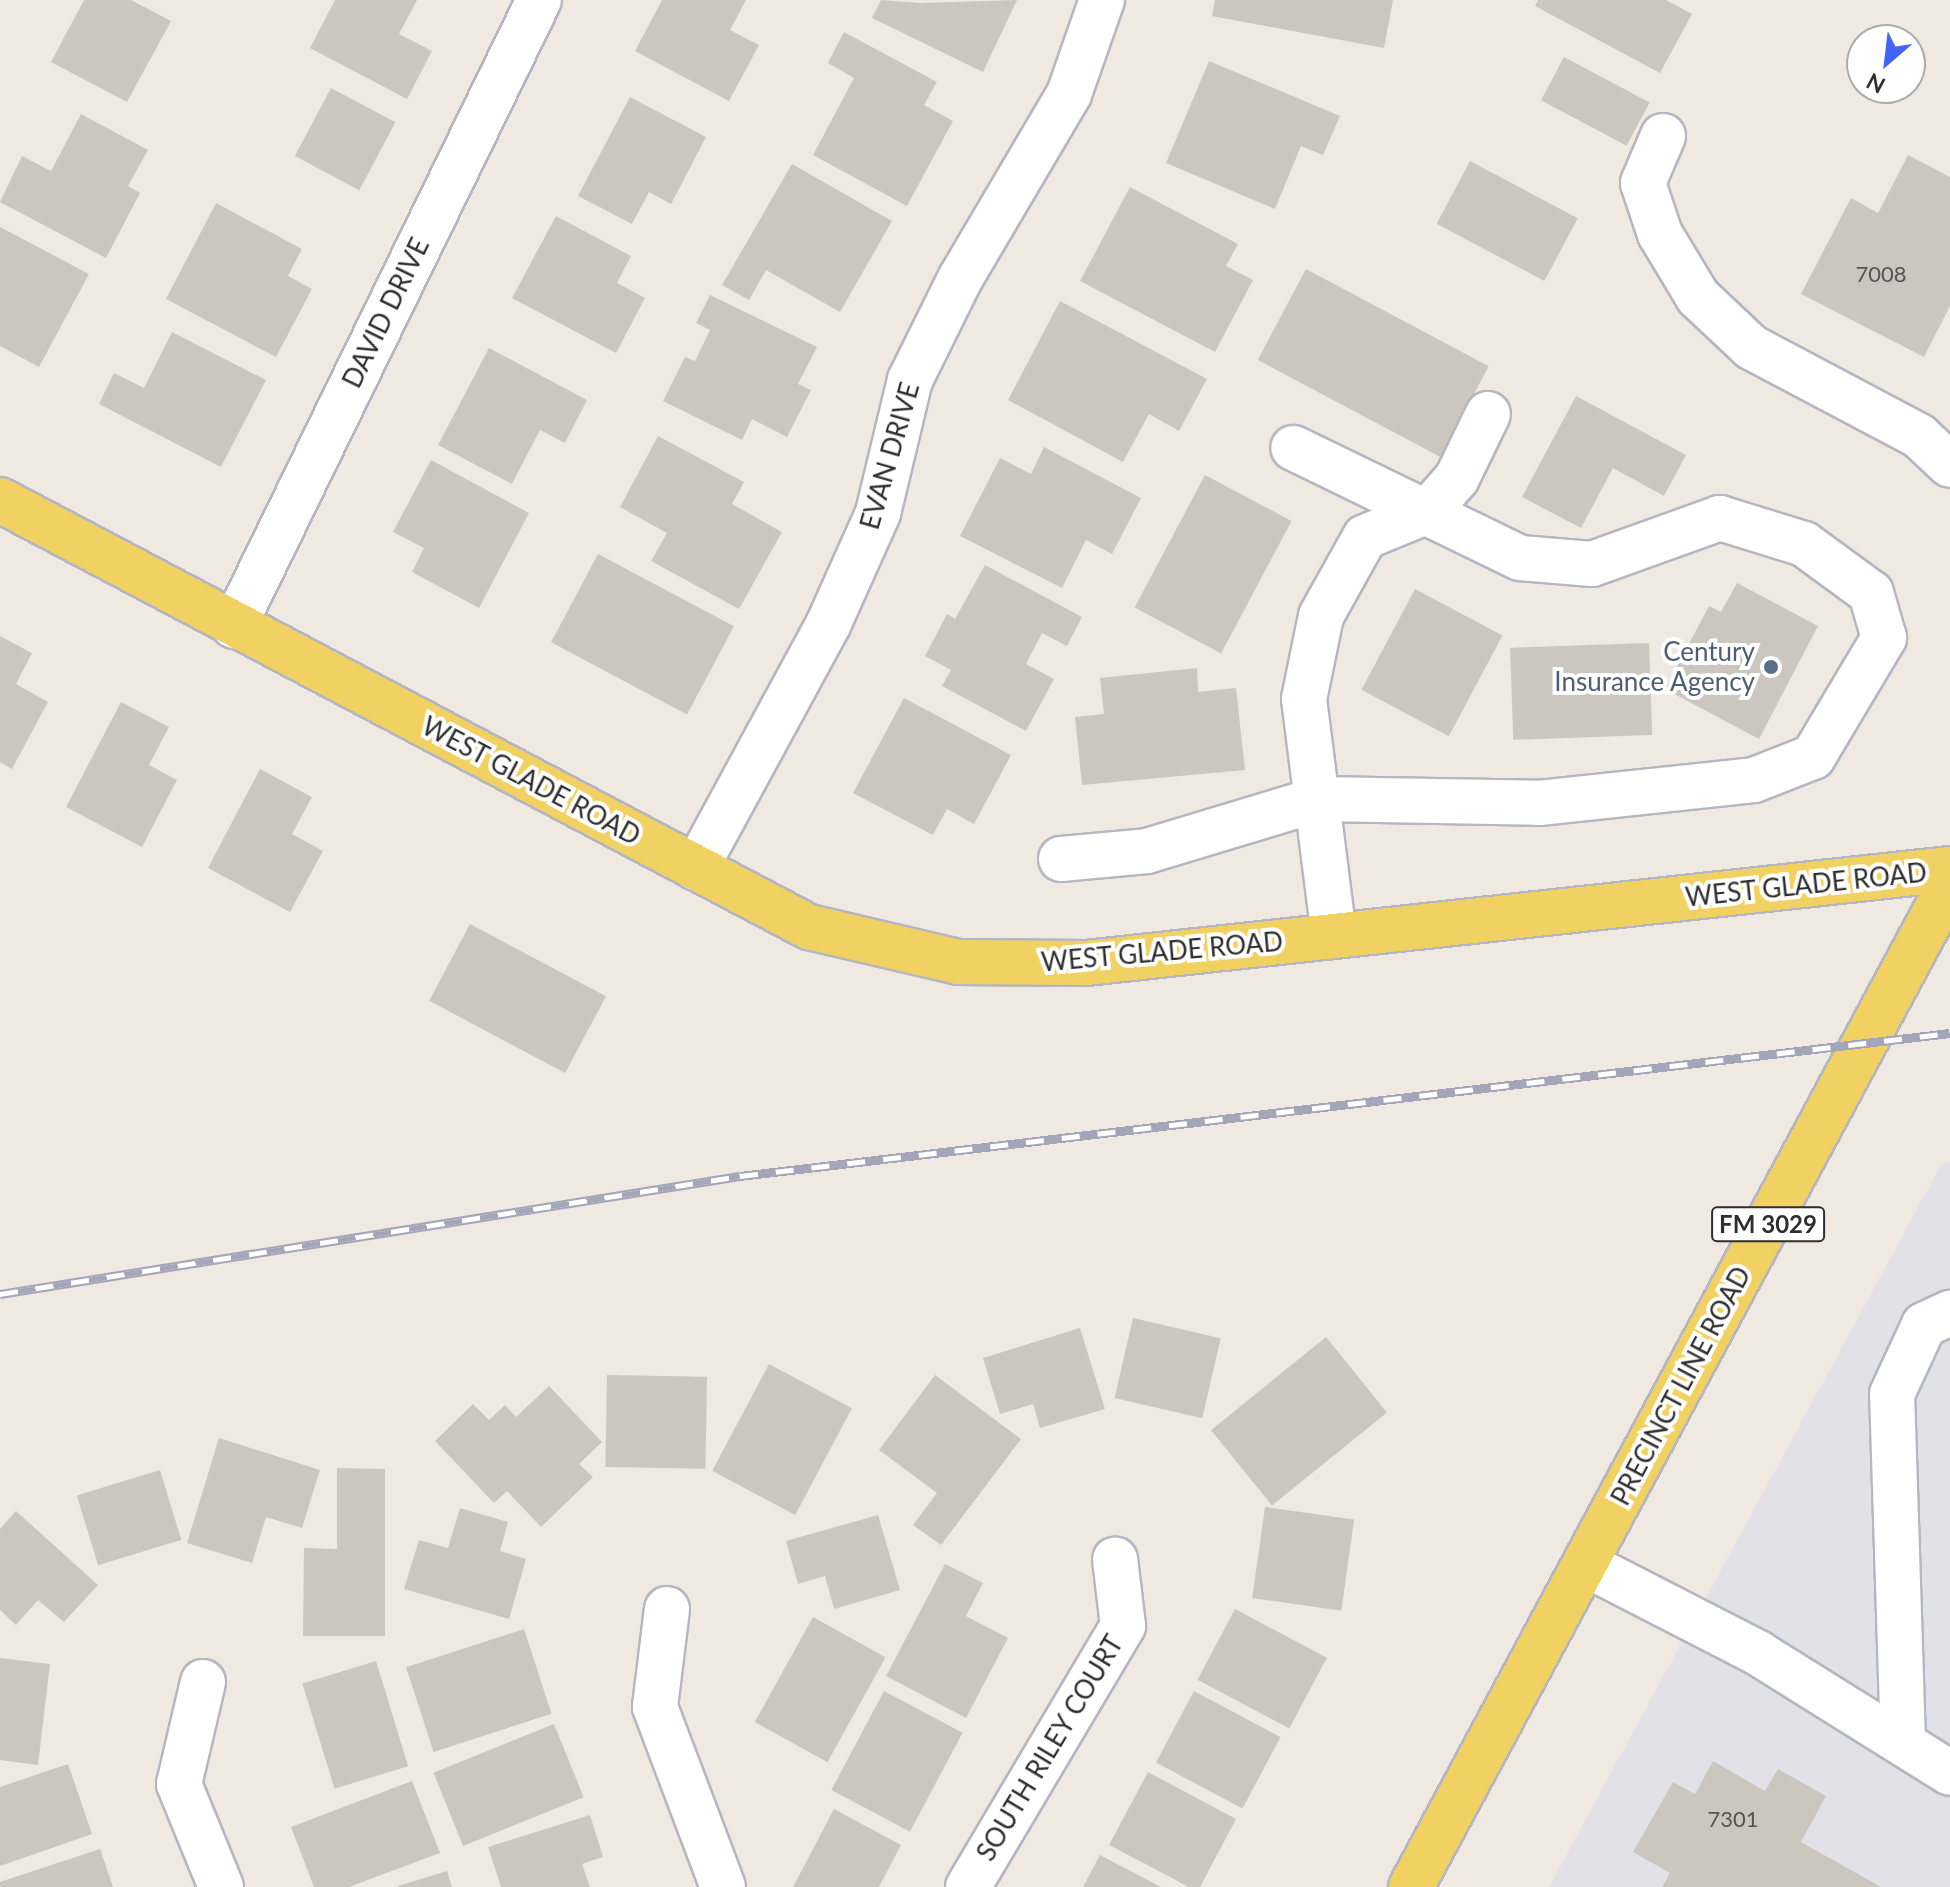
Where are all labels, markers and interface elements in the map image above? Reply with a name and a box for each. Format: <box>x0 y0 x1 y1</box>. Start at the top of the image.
north arrow <box>1846 24 1926 104</box>
text: N <box>1862 68 1889 100</box>
street label: DAVID DRIVE <box>336 233 436 393</box>
house number: 7008 <box>1855 261 1907 287</box>
street label: EVAN DRIVE <box>854 379 926 533</box>
place label: Century Insurance Agency <box>1553 636 1755 698</box>
marker: Century Insurance Agency <box>1762 658 1780 676</box>
street label: WEST GLADE ROAD <box>416 710 646 852</box>
street label: WEST GLADE ROAD <box>1683 857 1929 913</box>
street label: WEST GLADE ROAD <box>1039 926 1285 978</box>
road number: FM 3029 <box>1710 1204 1826 1244</box>
street label: PRECINCT LINE ROAD <box>1605 1261 1757 1511</box>
street label: SOUTH RILEY COURT <box>970 1629 1130 1867</box>
house number: 7301 <box>1707 1806 1759 1832</box>

